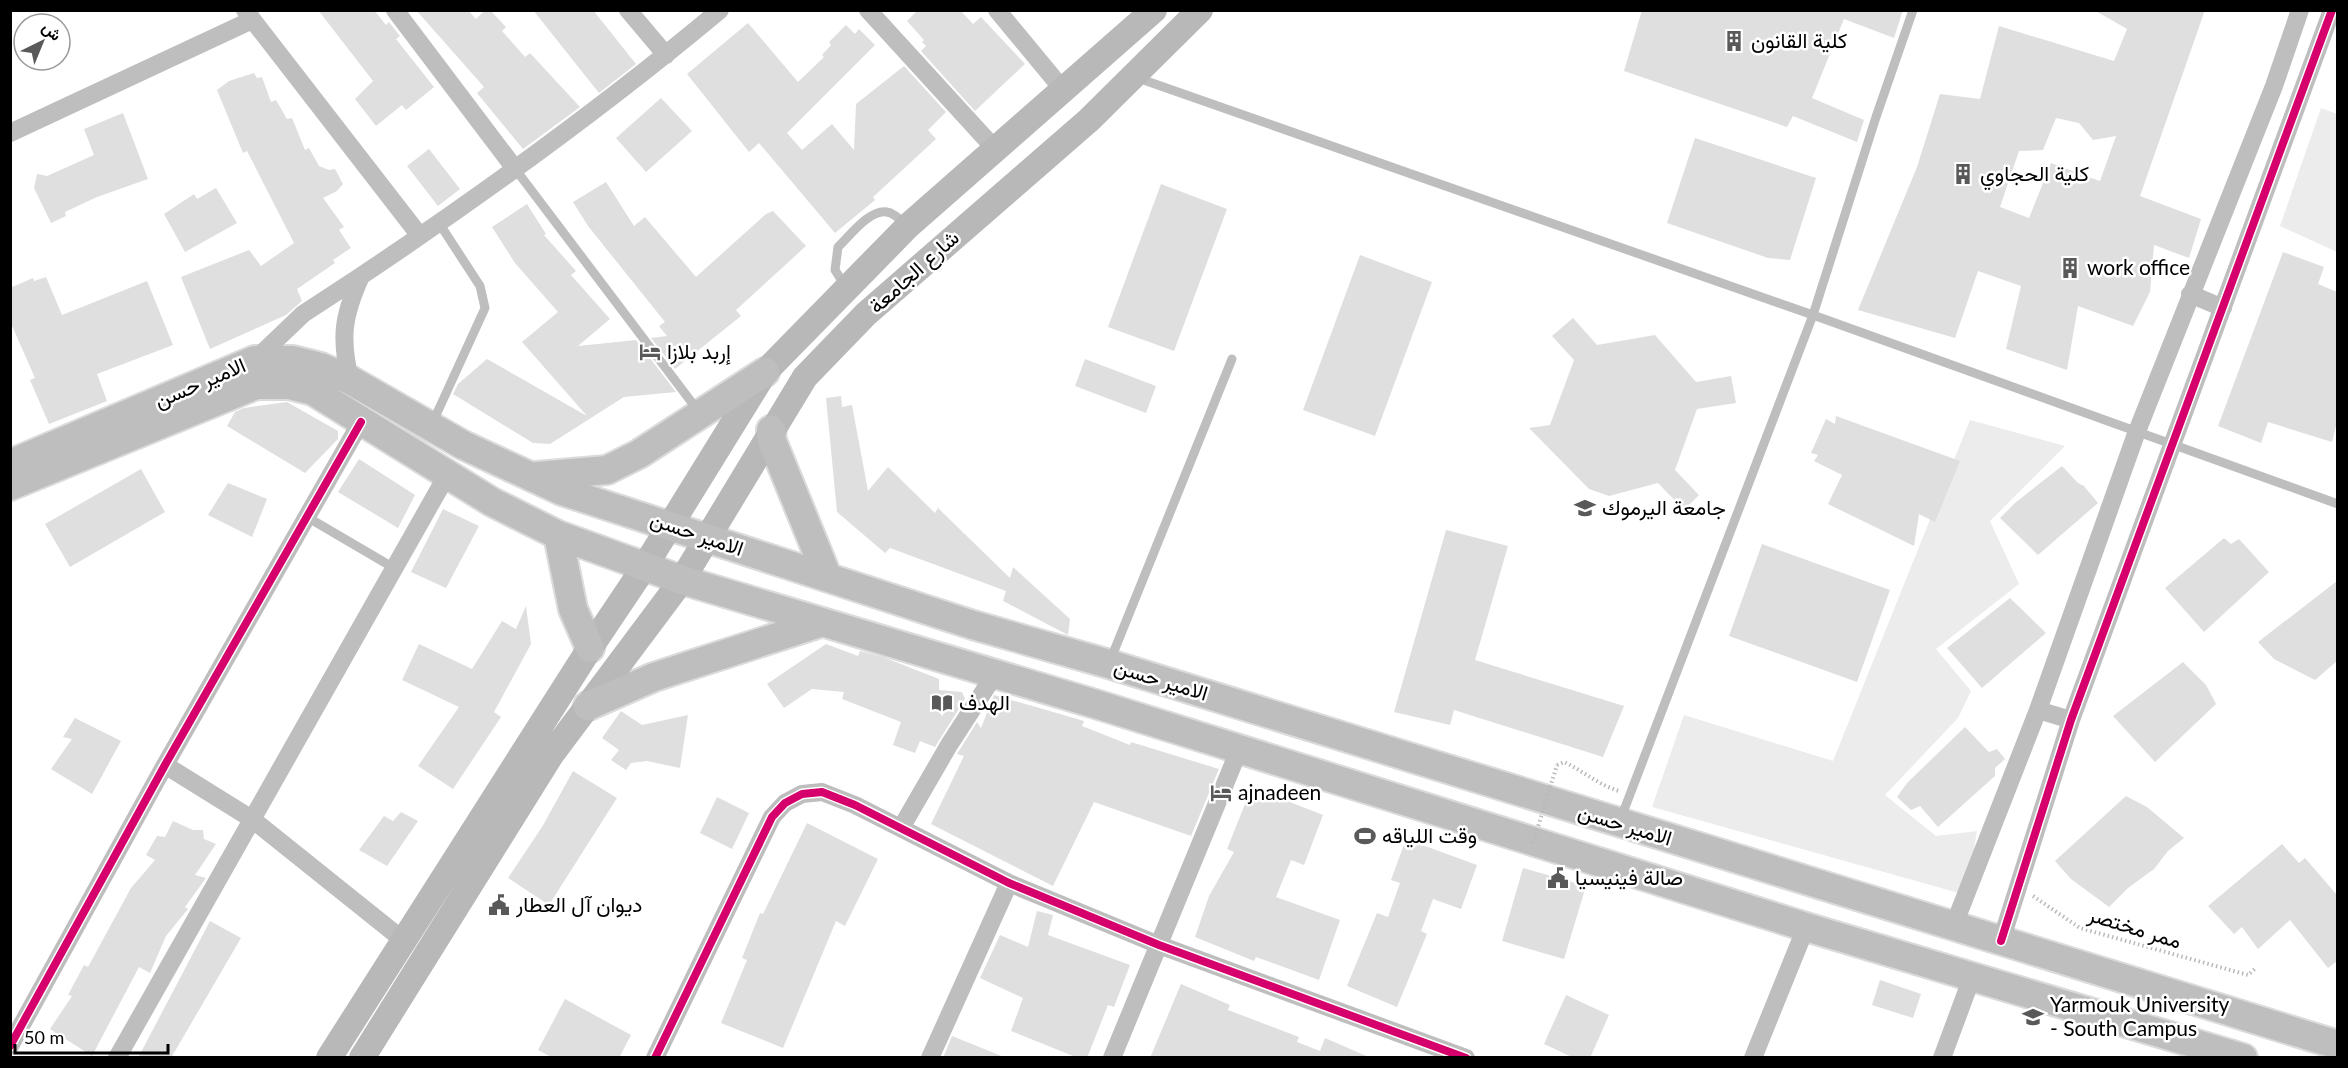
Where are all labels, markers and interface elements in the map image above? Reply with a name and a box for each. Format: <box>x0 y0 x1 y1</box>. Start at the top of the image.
north arrow <box>12 12 72 72</box>
text: ش <box>38 17 66 45</box>
place label: كلية القانون <box>1751 27 1847 54</box>
building icon: كلية القانون <box>1722 29 1746 53</box>
place label: كلية الحجاوي <box>1980 160 2089 191</box>
building icon: كلية الحجاوي <box>1951 162 1975 186</box>
street label: شارع الجامعة <box>863 224 965 320</box>
place label: work office <box>2087 254 2190 279</box>
building icon: work office <box>2058 256 2082 280</box>
place label: إربد بلازا <box>667 338 731 366</box>
hotel icon: إربد بلازا <box>638 340 662 364</box>
street label: الامير حسن <box>150 351 250 414</box>
place label: جامعة اليرموك <box>1602 494 1726 521</box>
school or university icon: جامعة اليرموك <box>1573 496 1597 520</box>
street label: الامير حسن <box>647 505 747 562</box>
street label: الامير حسن <box>1111 652 1211 707</box>
place label: الهدف <box>959 689 1010 716</box>
library icon: الهدف <box>930 691 954 715</box>
place label: ajnadeen <box>1238 779 1321 804</box>
hotel icon: ajnadeen <box>1209 781 1233 805</box>
street label: الامير حسن <box>1575 797 1675 852</box>
place label: وقت اللياقه <box>1382 822 1477 849</box>
sports icon: وقت اللياقه <box>1353 824 1377 848</box>
place label: صالة فينيسيا <box>1575 864 1683 890</box>
public building icon: صالة فينيسيا <box>1546 866 1570 890</box>
place label: ديوان آل العطار <box>515 891 642 918</box>
public building icon: ديوان آل العطار <box>487 893 511 917</box>
street label: ممر مختصر <box>2084 900 2185 954</box>
place label: Yarmouk University - South Campus <box>2050 991 2230 1040</box>
school or university icon: Yarmouk University - South Campus <box>2021 1005 2045 1029</box>
scale bar <box>15 1017 168 1055</box>
text: 50 m <box>24 1026 64 1048</box>

